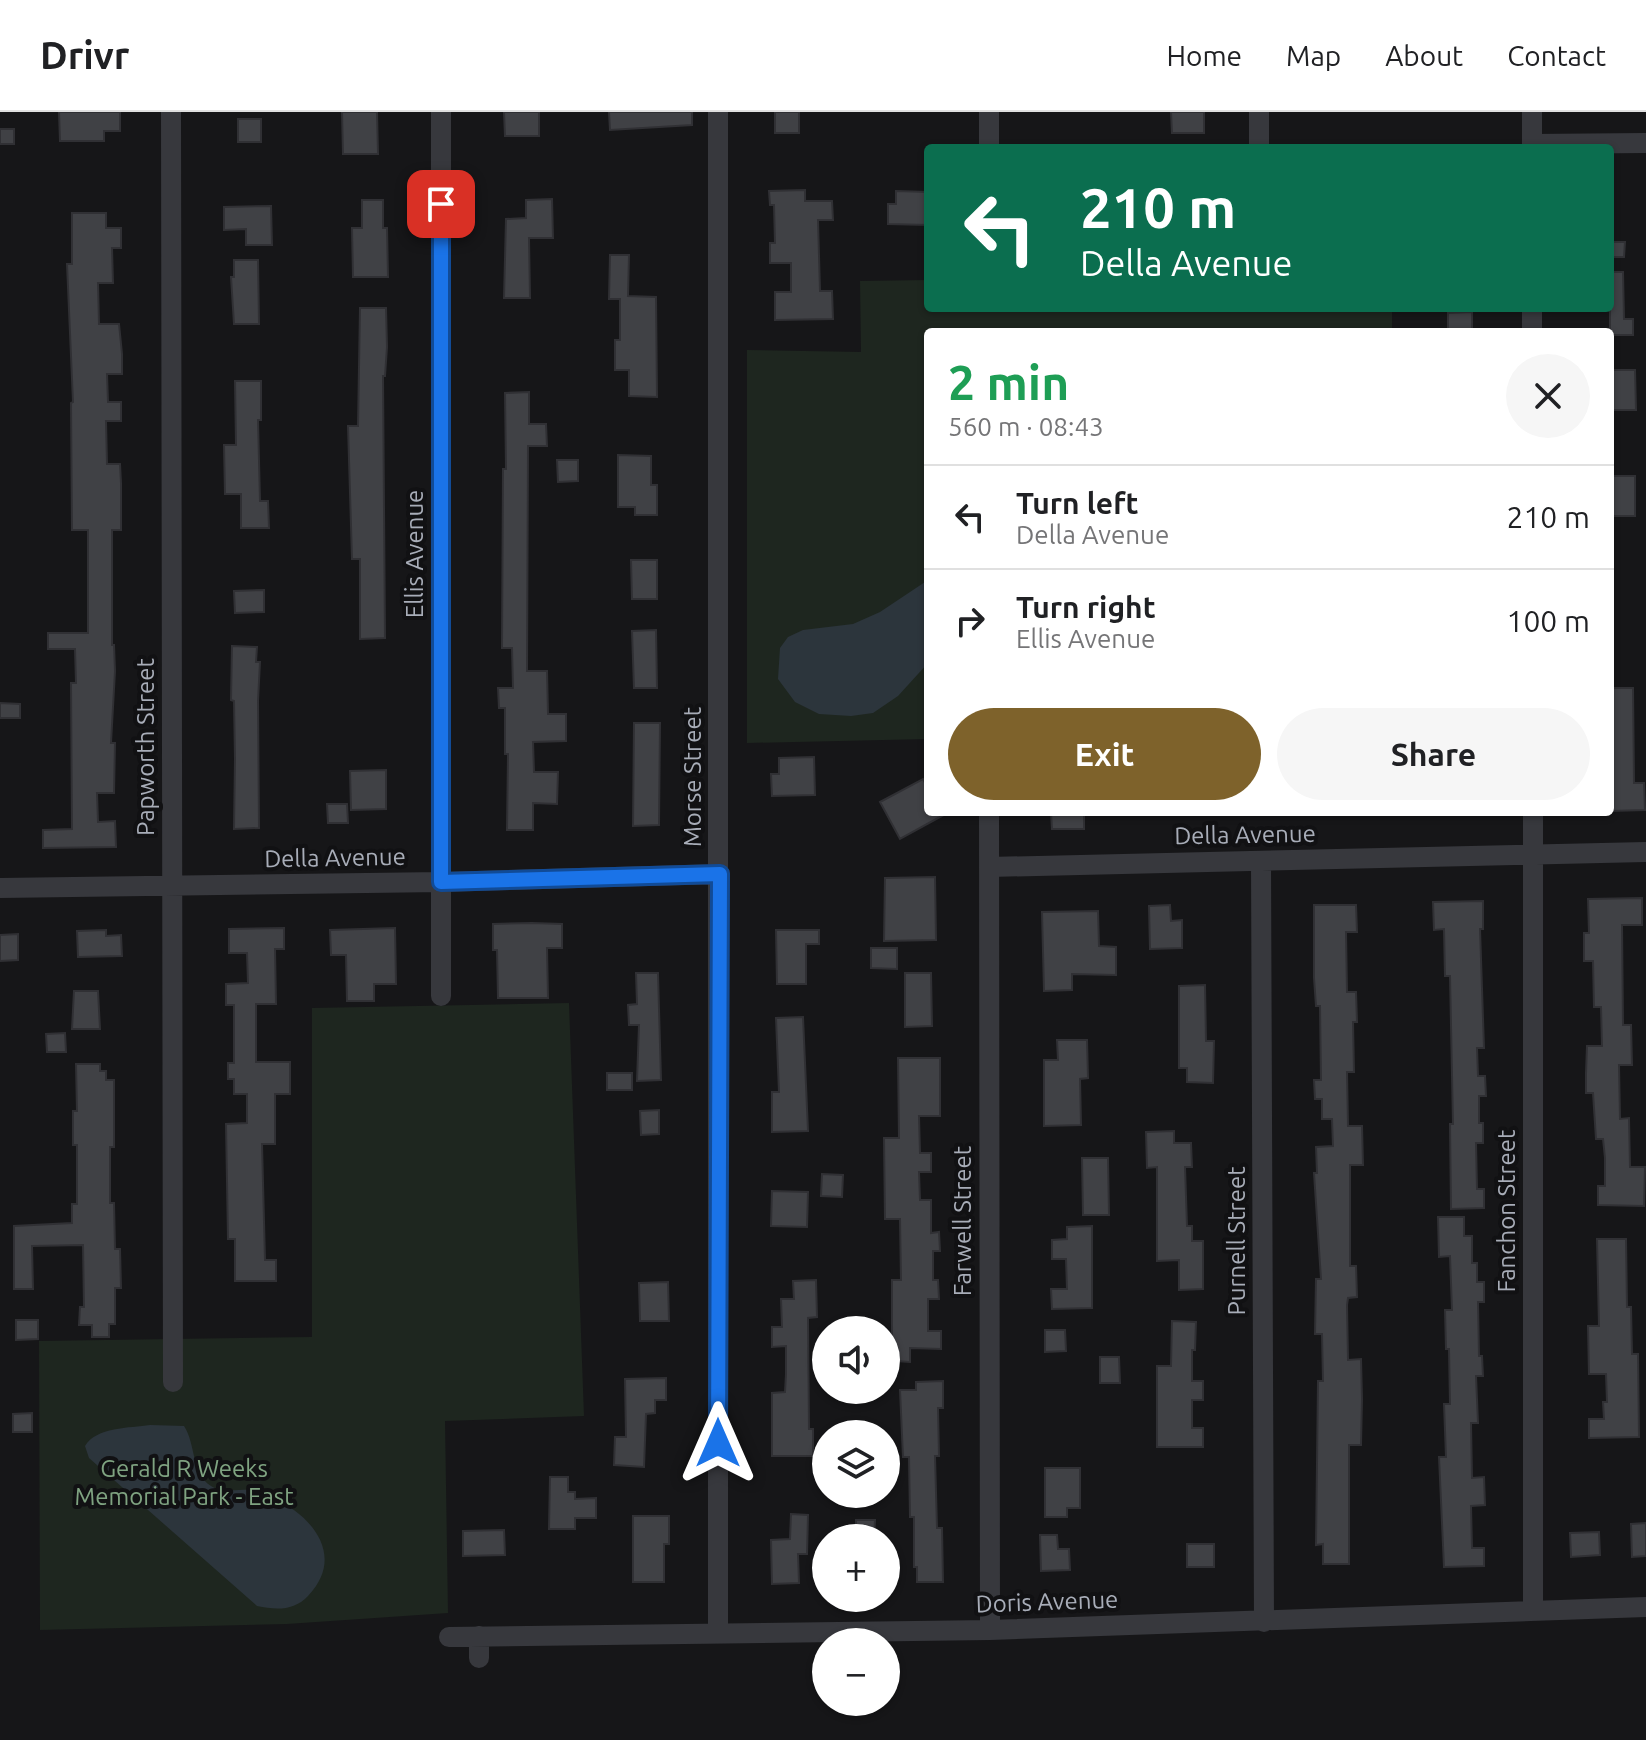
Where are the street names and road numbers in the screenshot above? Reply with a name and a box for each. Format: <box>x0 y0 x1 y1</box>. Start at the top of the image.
street label: Ellis Avenue <box>401 490 428 618</box>
street label: Papworth Street <box>132 658 159 836</box>
street label: Morse Street <box>679 706 706 847</box>
street label: Della Avenue <box>1174 820 1316 849</box>
street label: Della Avenue <box>264 843 406 872</box>
street label: Fanchon Street <box>1493 1129 1520 1292</box>
street label: Farwell Street <box>949 1145 976 1296</box>
street label: Purnell Street <box>1223 1166 1250 1316</box>
street label: Doris Avenue <box>975 1586 1119 1617</box>

